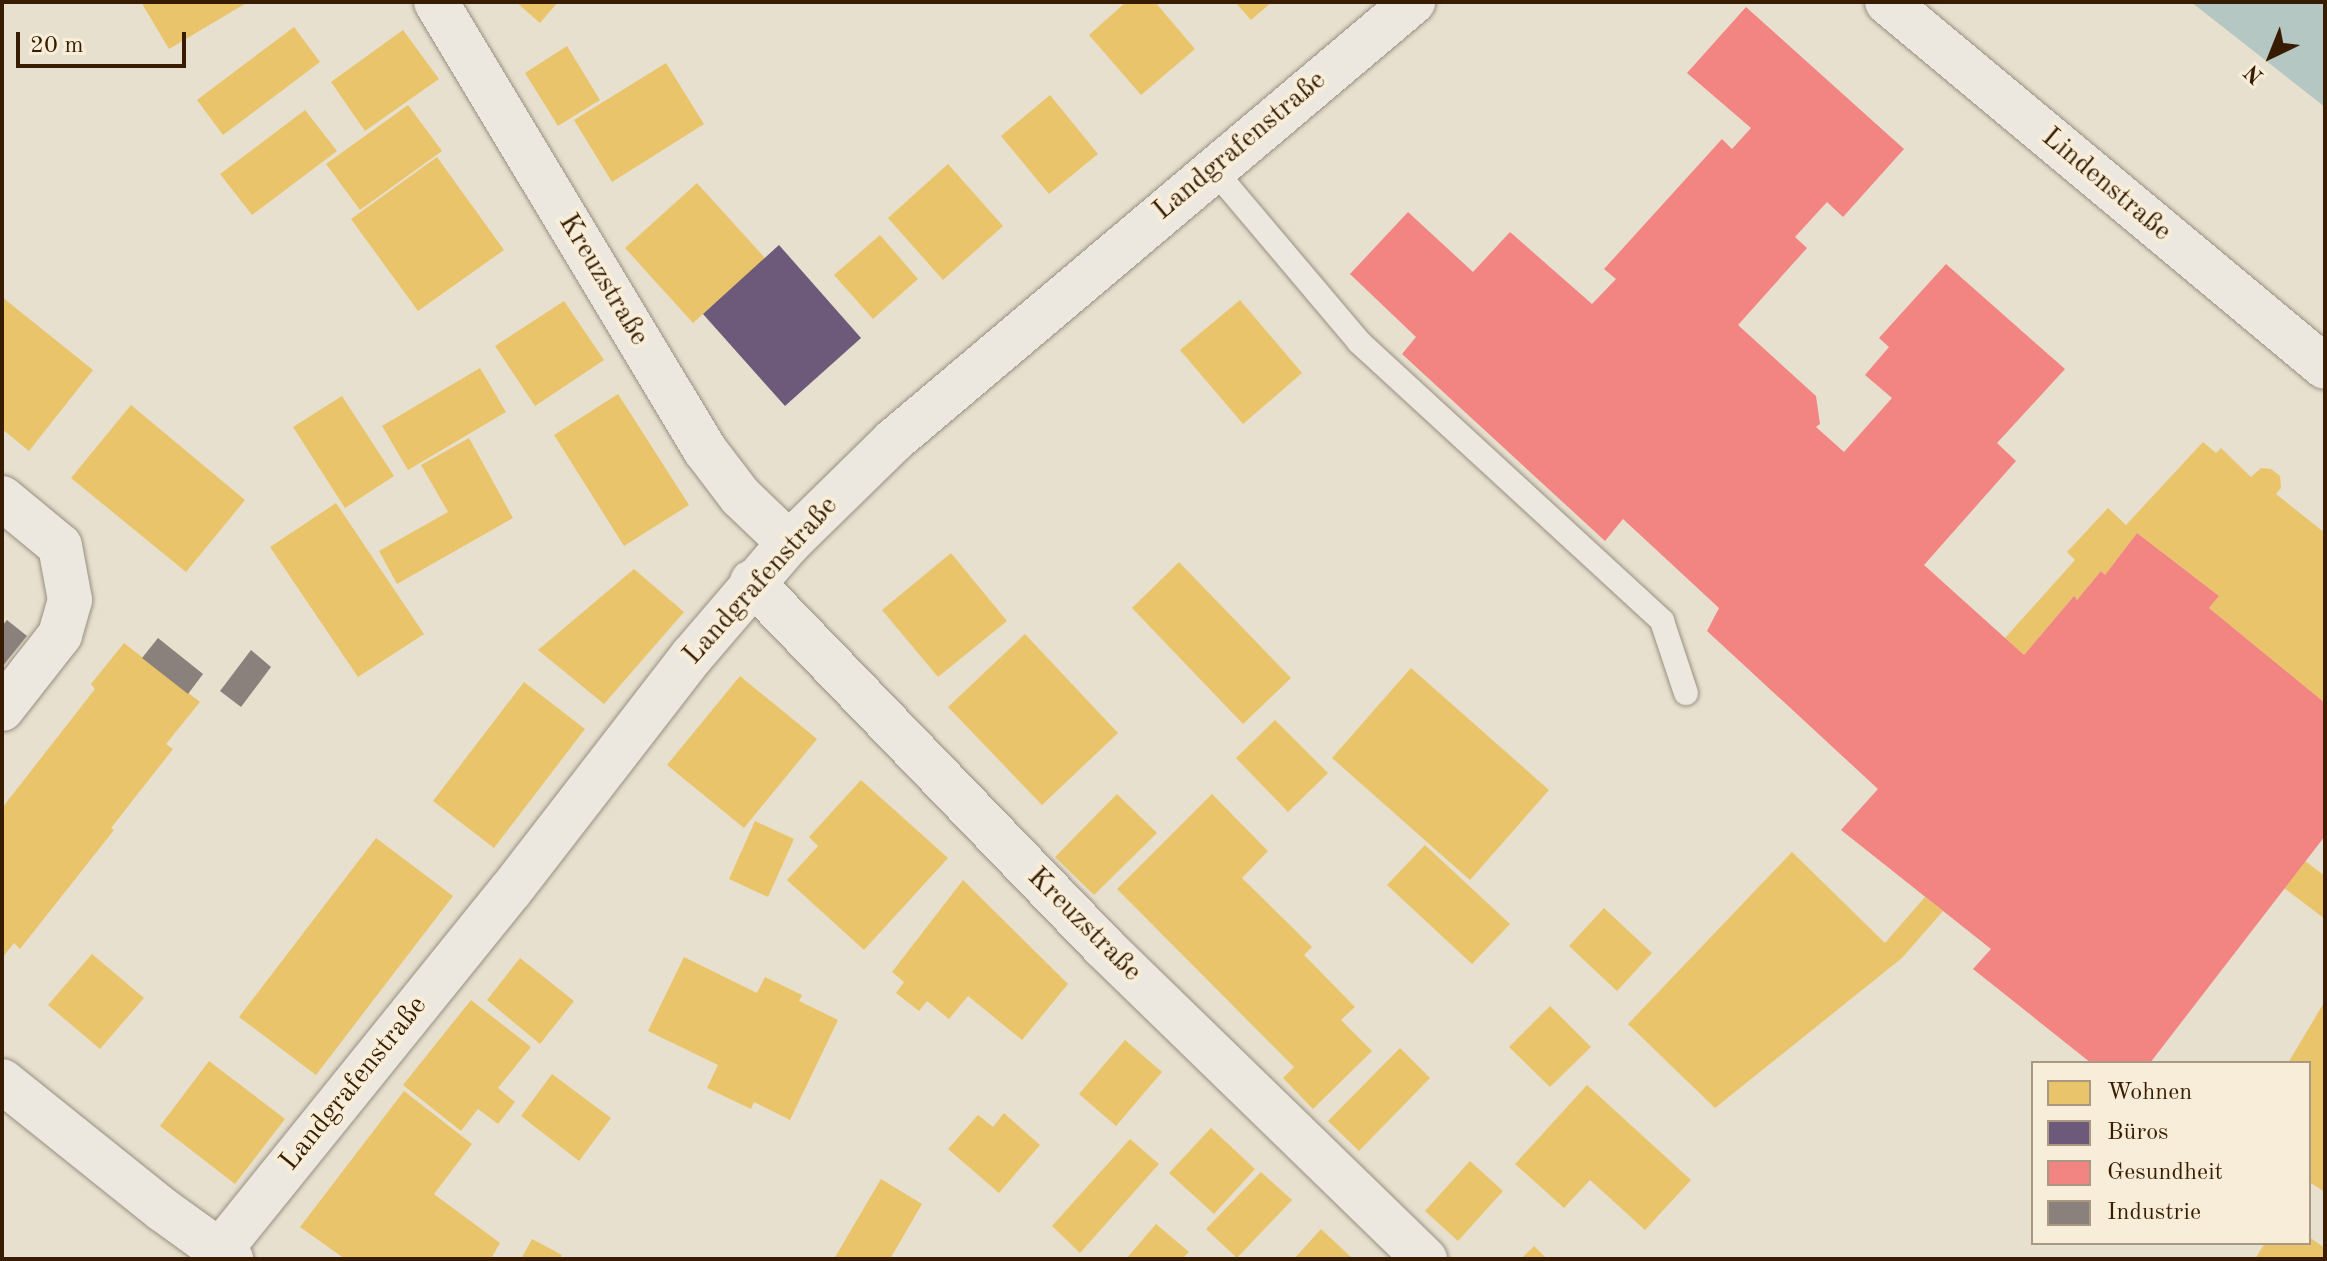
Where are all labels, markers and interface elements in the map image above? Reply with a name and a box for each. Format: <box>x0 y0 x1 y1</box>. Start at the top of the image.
scale bar <box>20 16 190 66</box>
north arrow <box>2231 16 2311 96</box>
text: 20 m <box>30 34 84 58</box>
text: N <box>2241 60 2268 87</box>
street label: Landgrafenstraße <box>1147 64 1333 228</box>
street label: Lindenstraße <box>2034 121 2178 249</box>
street label: Kreuzstraße <box>551 208 655 352</box>
street label: Landgrafenstraße <box>677 490 845 672</box>
street label: Kreuzstraße <box>1020 861 1148 989</box>
street label: Landgrafenstraße <box>273 990 435 1178</box>
legend <box>2031 1061 2311 1245</box>
text: Wohnen <box>2107 1081 2192 1105</box>
text: Büros <box>2107 1121 2169 1145</box>
text: Gesundheit <box>2107 1161 2223 1185</box>
text: Industrie <box>2107 1201 2201 1225</box>

